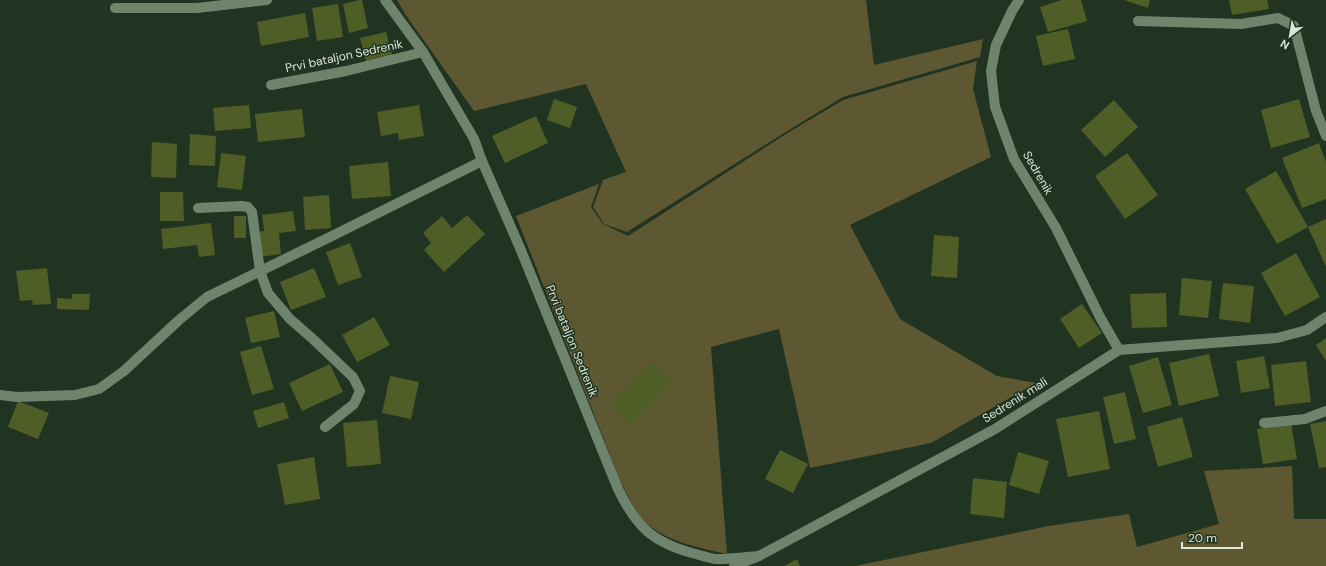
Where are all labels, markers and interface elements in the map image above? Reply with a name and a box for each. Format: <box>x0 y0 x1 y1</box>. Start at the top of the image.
north arrow <box>1270 16 1310 56</box>
street label: Prvi bataljon Sedrenik <box>284 36 404 76</box>
text: N <box>1278 37 1292 53</box>
street label: Sedrenik <box>1019 148 1057 198</box>
street label: Prvi bataljon Sedrenik <box>542 282 602 400</box>
street label: Sedrenik mali <box>979 374 1051 426</box>
scale bar <box>1182 524 1242 550</box>
text: 20 m <box>1188 530 1217 546</box>

